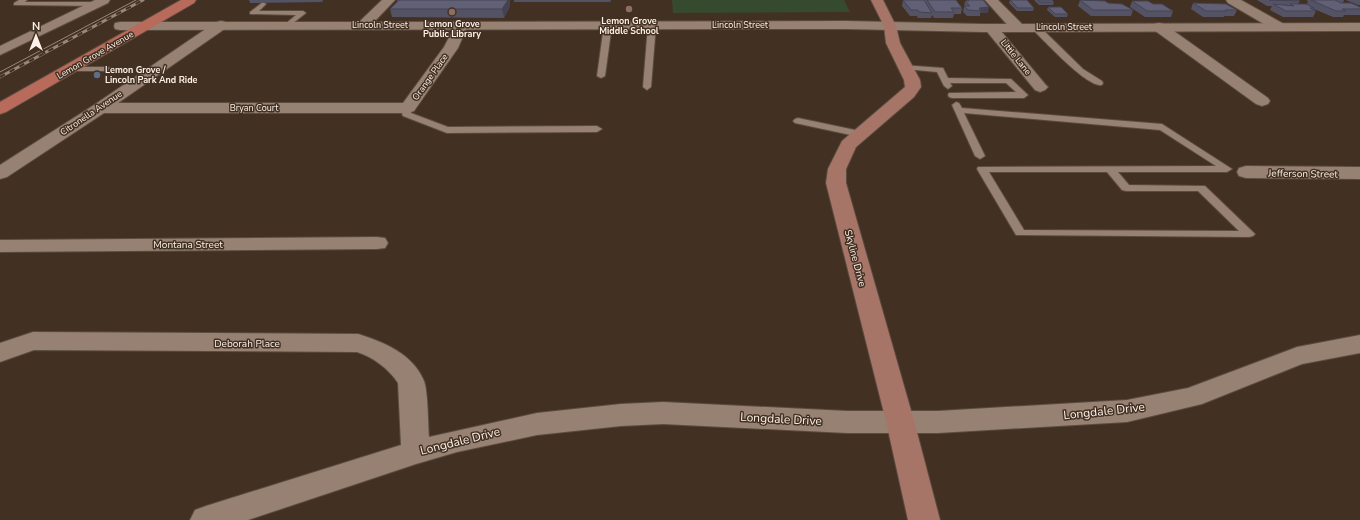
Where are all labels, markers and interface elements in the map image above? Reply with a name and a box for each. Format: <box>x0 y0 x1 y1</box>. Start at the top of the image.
marker: Lemon Grove Middle School <box>624 4 634 14</box>
marker: Lemon Grove Public Library <box>447 7 457 17</box>
place label: Lemon Grove Middle School <box>599 15 659 37</box>
north arrow <box>16 16 56 56</box>
place label: Lemon Grove Public Library <box>423 18 481 40</box>
text: N <box>32 19 40 34</box>
street label: Lincoln Street <box>352 19 409 31</box>
street label: Lincoln Street <box>712 19 769 31</box>
street label: Lincoln Street <box>1036 21 1093 33</box>
street label: Lemon Grove Avenue <box>54 28 136 82</box>
street label: Little Lane <box>998 37 1034 77</box>
street label: Orange Place <box>409 51 451 103</box>
place label: Lemon Grove / Lincoln Park And Ride <box>105 64 198 86</box>
marker: Lemon Grove / Lincoln Park And Ride <box>92 70 102 80</box>
street label: Citronella Avenue <box>58 88 125 138</box>
street label: Bryan Court <box>230 102 279 114</box>
street label: Jefferson Street <box>1267 166 1338 182</box>
street label: Skyline Drive <box>841 228 869 288</box>
street label: Montana Street <box>153 238 223 252</box>
street label: Deborah Place <box>214 337 280 351</box>
street label: Longdale Drive <box>1063 399 1145 423</box>
street label: Longdale Drive <box>740 409 822 429</box>
street label: Longdale Drive <box>418 423 502 459</box>

